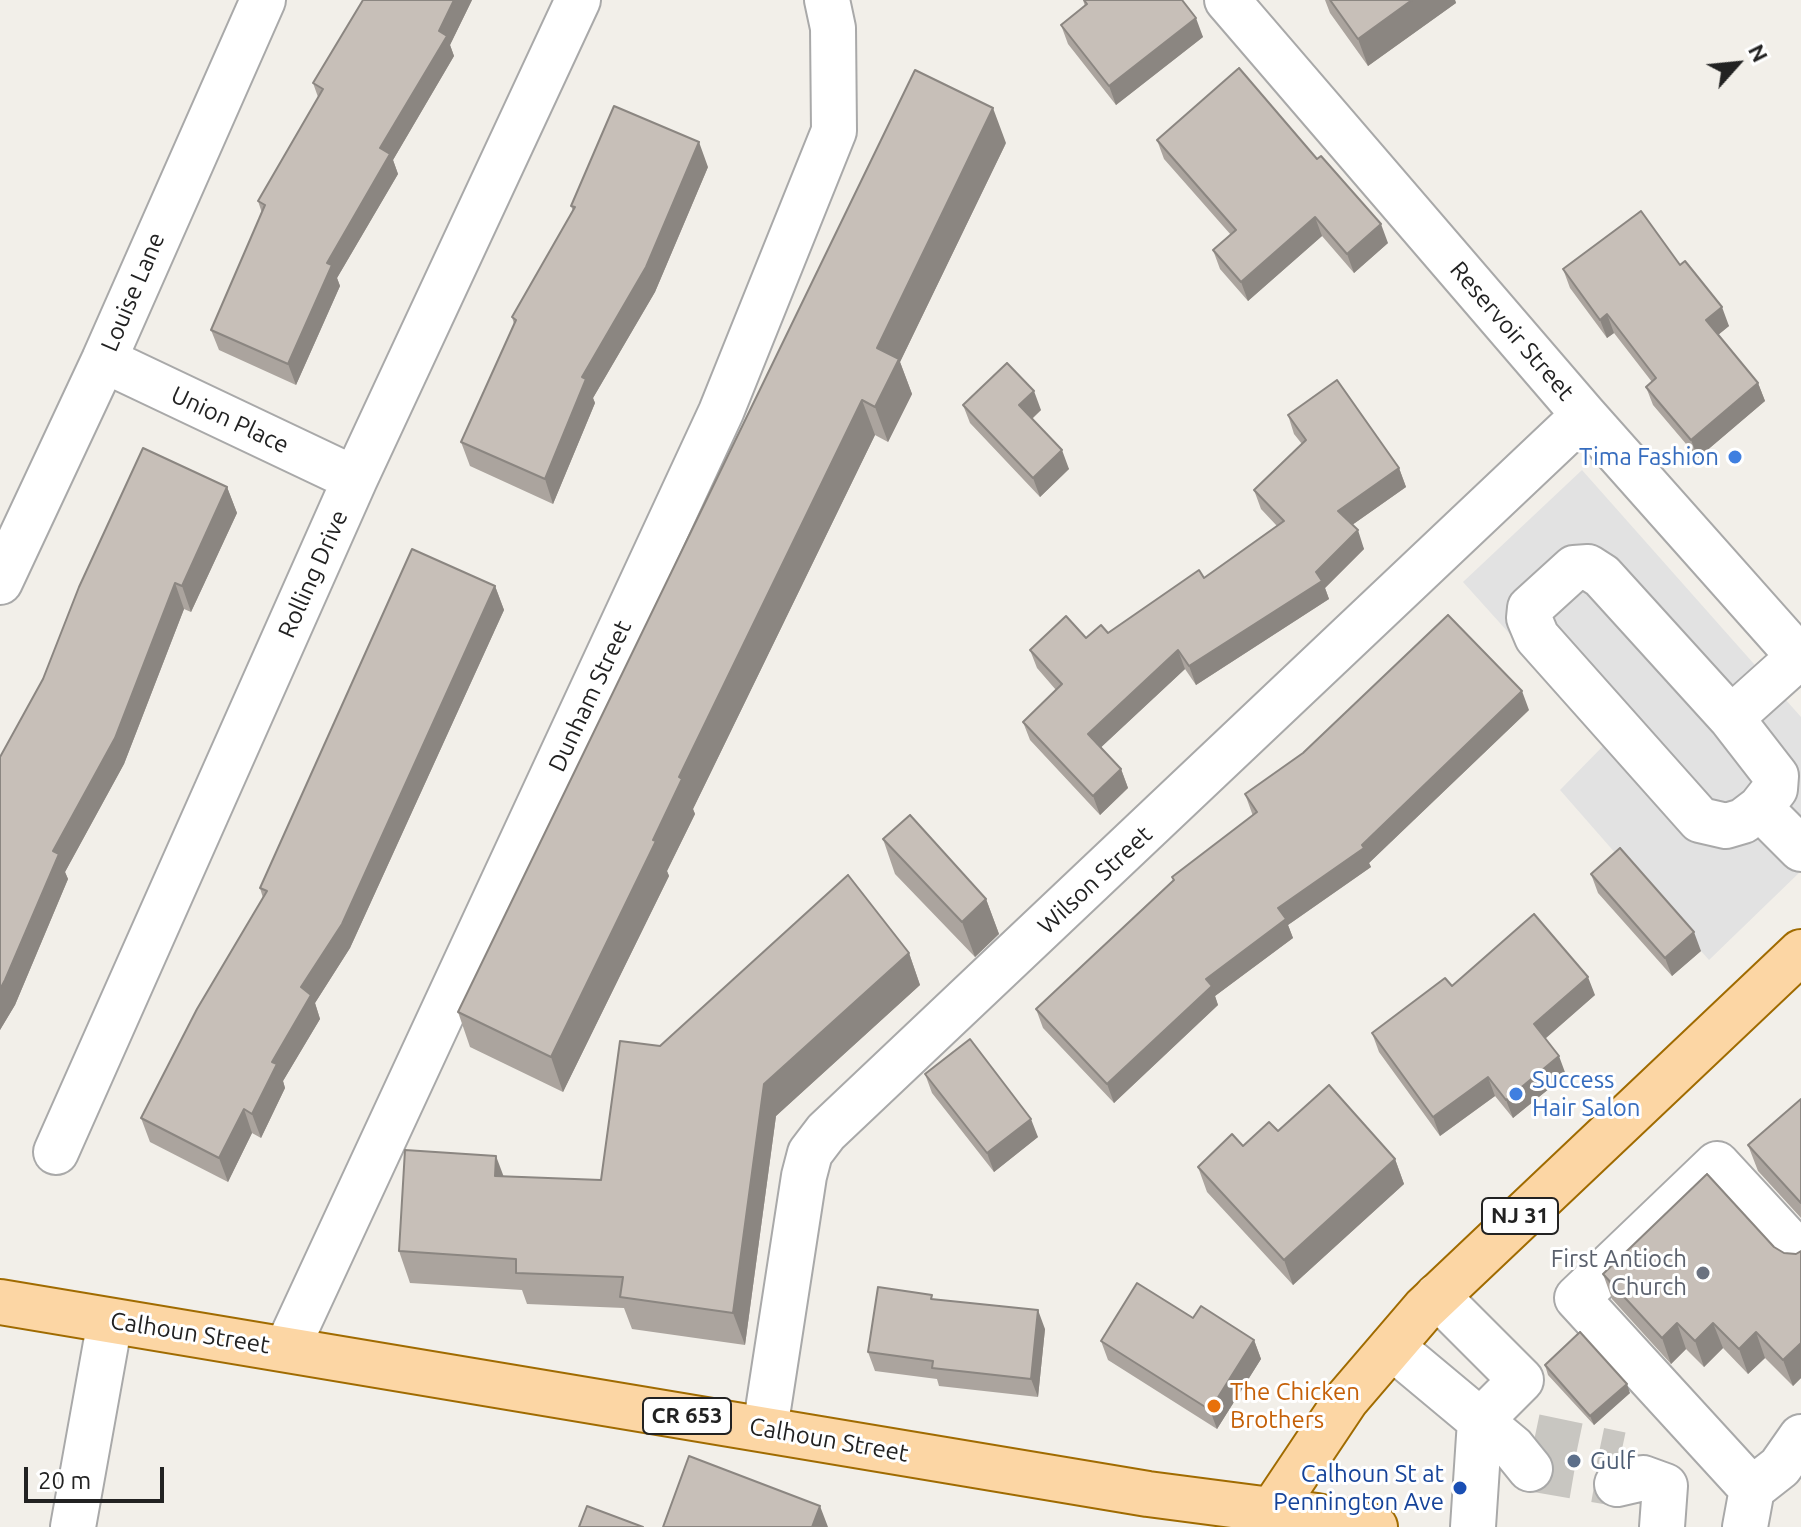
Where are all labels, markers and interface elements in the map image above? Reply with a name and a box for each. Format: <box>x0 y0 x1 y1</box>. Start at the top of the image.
north arrow <box>1697 24 1777 104</box>
text: N <box>1744 40 1774 66</box>
street label: Louise Lane <box>95 228 171 356</box>
street label: Reservoir Street <box>1444 256 1580 406</box>
street label: Union Place <box>167 380 293 460</box>
place label: Tima Fashion <box>1579 443 1719 471</box>
marker: Tima Fashion <box>1726 448 1744 466</box>
street label: Rolling Drive <box>272 506 354 642</box>
street label: Dunham Street <box>542 616 638 776</box>
street label: Wilson Street <box>1032 820 1158 940</box>
place label: Success Hair Salon <box>1532 1066 1640 1122</box>
marker: Success Hair Salon <box>1507 1085 1525 1103</box>
road number: NJ 31 <box>1482 1198 1558 1234</box>
place label: First Antioch Church <box>1551 1245 1687 1301</box>
marker: First Antioch Church <box>1694 1264 1712 1282</box>
street label: Calhoun Street <box>108 1306 272 1360</box>
place label: The Chicken Brothers <box>1230 1378 1360 1434</box>
marker: The Chicken Brothers <box>1205 1397 1223 1415</box>
road number: CR 653 <box>643 1398 731 1434</box>
street label: Calhoun Street <box>747 1412 911 1468</box>
place label: Gulf <box>1590 1447 1635 1475</box>
scale bar <box>28 1451 168 1501</box>
marker: Gulf <box>1565 1452 1583 1470</box>
place label: Calhoun St at Pennington Ave <box>1273 1460 1444 1516</box>
text: 20 m <box>38 1467 91 1494</box>
marker: Calhoun St at Pennington Ave <box>1451 1479 1469 1497</box>

